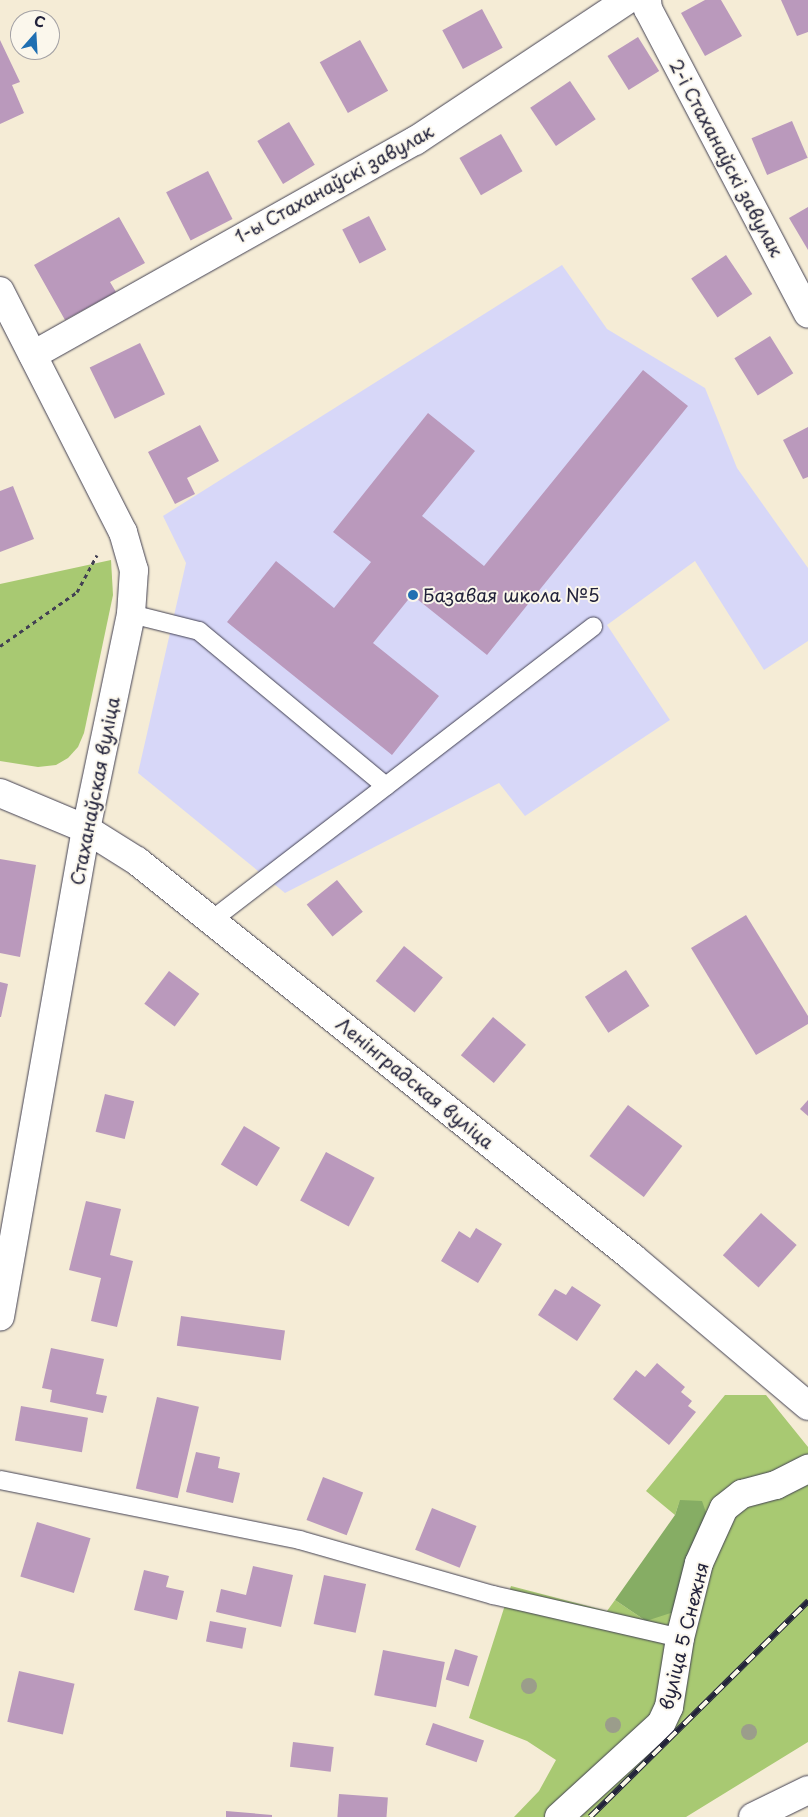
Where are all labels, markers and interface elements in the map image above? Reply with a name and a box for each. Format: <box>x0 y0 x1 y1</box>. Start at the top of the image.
north arrow <box>10 10 60 60</box>
text: С <box>31 10 48 33</box>
street label: 2-і Стаханаўскі завулак <box>664 55 788 261</box>
street label: 1-ы Стаханаўскі завулак <box>230 120 438 248</box>
place label: Базавая школа №5 <box>423 584 600 606</box>
marker: Базавая школа №5 <box>407 589 419 601</box>
street label: Стаханаўская вуліца <box>66 695 124 887</box>
street label: Ленінградская вуліца <box>332 1013 498 1153</box>
street label: вуліца 5 Снежня <box>655 1560 713 1712</box>

